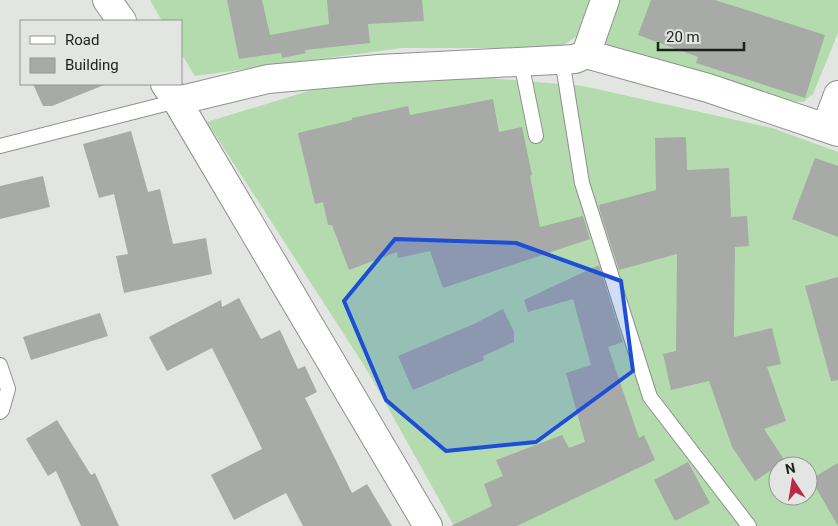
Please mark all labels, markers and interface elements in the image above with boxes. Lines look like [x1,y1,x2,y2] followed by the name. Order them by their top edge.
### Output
[20,20,182,85] legend
[658,20,744,52] scale bar
[666,28,700,46] text: 20 m
[65,31,99,49] text: Road
[65,56,119,74] text: Building
[768,456,818,506] north arrow
[784,459,797,477] text: N

